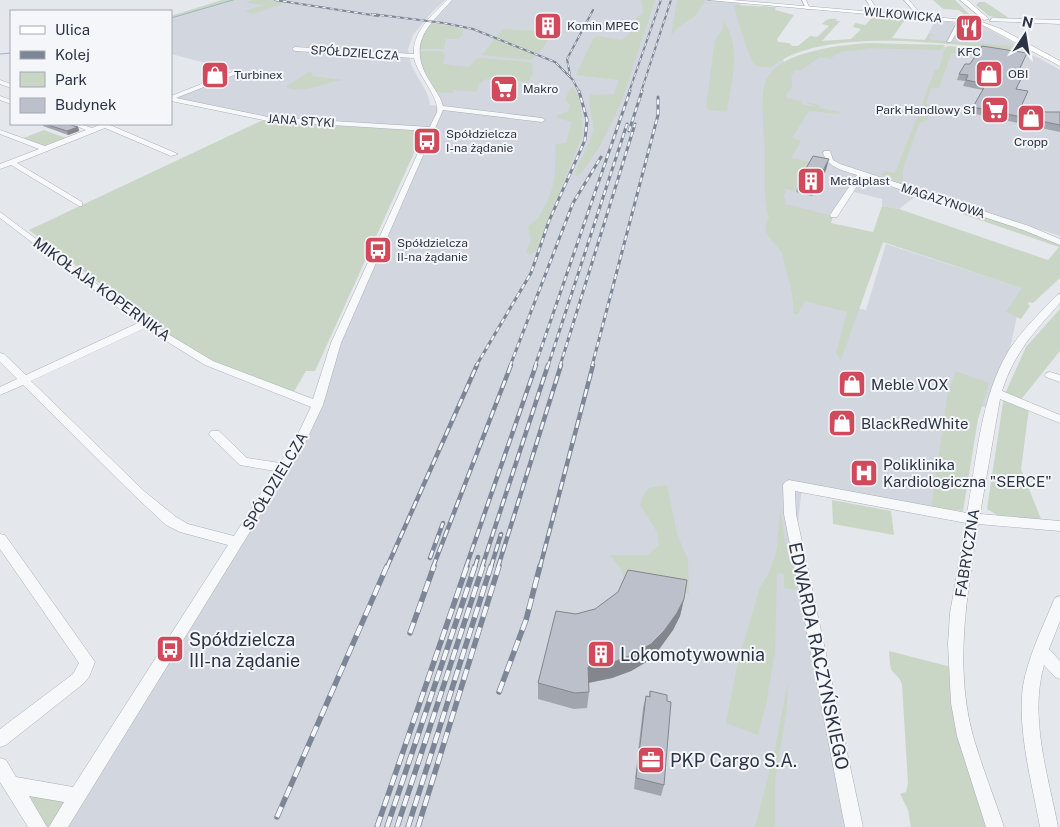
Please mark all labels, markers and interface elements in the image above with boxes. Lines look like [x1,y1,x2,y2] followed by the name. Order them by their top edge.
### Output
[863,5,943,25] street label: WILKOWICKA
[10,10,172,125] legend
[1000,10,1050,60] north arrow
[533,11,563,41] building icon: Komin MPEC
[954,13,984,43] restaurant icon: KFC
[1021,13,1035,31] text: N
[567,19,639,33] place label: Komin MPEC
[55,21,90,38] text: Ulica
[310,43,400,63] street label: SPÓŁDZIELCZA
[957,45,981,59] place label: KFC
[55,46,90,63] text: Kolej
[974,59,1004,89] shop icon: OBI
[200,60,230,90] shop icon: Turbinex
[1008,67,1028,81] place label: OBI
[234,68,283,82] place label: Turbinex
[55,71,87,88] text: Park
[489,74,519,104] supermarket icon: Makro
[523,82,559,96] place label: Makro
[980,95,1010,125] supermarket icon: Park Handlowy S1
[55,96,116,113] text: Budynek
[876,103,976,117] place label: Park Handlowy S1
[1016,103,1046,133] shop icon: Cropp
[267,112,335,130] street label: JANA STYKI
[412,126,442,156] bus stop icon: Spółdzielcza I-na żądanie
[446,127,517,155] place label: Spółdzielcza I-na żądanie
[1014,135,1048,149] place label: Cropp
[796,166,826,196] building icon: Metalplast
[830,174,890,188] place label: Metalplast
[899,181,987,221] street label: MAGAZYNOWA
[30,234,174,345] street label: MIKOŁAJA KOPERNIKA
[363,235,393,265] bus stop icon: Spółdzielcza II-na żądanie
[397,236,468,264] place label: Spółdzielcza II-na żądanie
[837,369,867,399] shop icon: Meble VOX
[871,376,949,393] place label: Meble VOX
[827,408,857,438] shop icon: BlackRedWhite
[861,415,968,432] place label: BlackRedWhite
[238,428,311,533] street label: SPÓŁDZIELCZA
[883,456,1052,490] place label: Poliklinika Kardiologiczna "SERCE"
[849,458,879,488] hospital icon: Poliklinika Kardiologiczna "SERCE"
[952,507,982,598] street label: FABRYCZNA
[785,540,854,772] street label: EDWARDA RACZYŃSKIEGO
[189,629,300,671] place label: Spółdzielcza III-na żądanie
[155,634,185,664] bus stop icon: Spółdzielcza III-na żądanie
[586,639,616,669] building icon: Lokomotywownia
[620,644,765,665] place label: Lokomotywownia
[636,745,666,775] office icon: PKP Cargo S.A.
[670,750,797,771] place label: PKP Cargo S.A.

